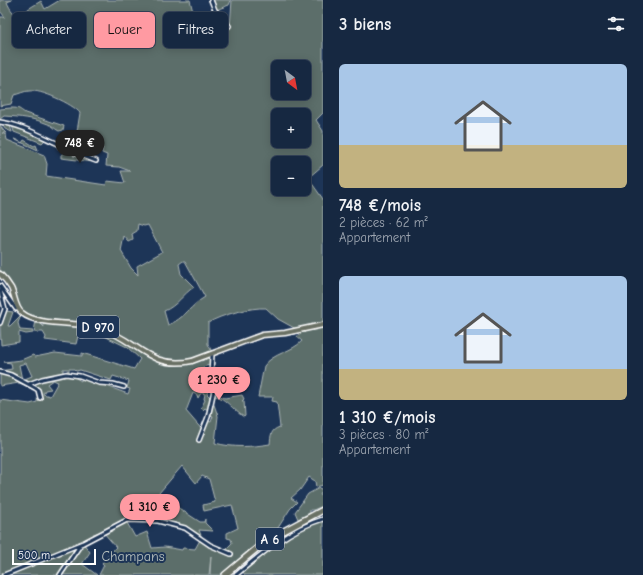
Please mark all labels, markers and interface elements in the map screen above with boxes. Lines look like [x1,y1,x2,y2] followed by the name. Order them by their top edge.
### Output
[12,12,86,48] chip: Acheter
[94,12,155,48] chip: Louer
[163,12,228,48] chip: Filtres
[605,13,627,35] icon: filters
[339,15,391,34] text: 3 biens
[271,60,311,100] north arrow
[271,60,311,196] map controls
[447,90,519,162] icon: home
[271,108,311,148] button: +
[52,130,108,164] pin: 748 €
[64,135,96,150] text: 748 €
[271,156,311,196] button: −
[339,196,421,215] text: 748 €/mois
[339,215,428,230] text: 2 pièces · 62 m²
[339,230,410,245] text: Appartement
[447,302,519,374] icon: home
[77,316,119,338] road number: D 970
[182,367,256,401] pin: 1 230 €
[197,372,241,387] text: 1 230 €
[339,408,435,427] text: 1 310 €/mois
[339,427,428,442] text: 3 pièces · 80 m²
[339,442,410,457] text: Appartement
[113,494,187,528] pin: 1 310 €
[129,499,171,514] text: 1 310 €
[256,528,284,550] road number: A 6
[12,547,96,566] scale bar
[101,548,165,565] park label: Champans
[18,549,50,562] text: 500 m

